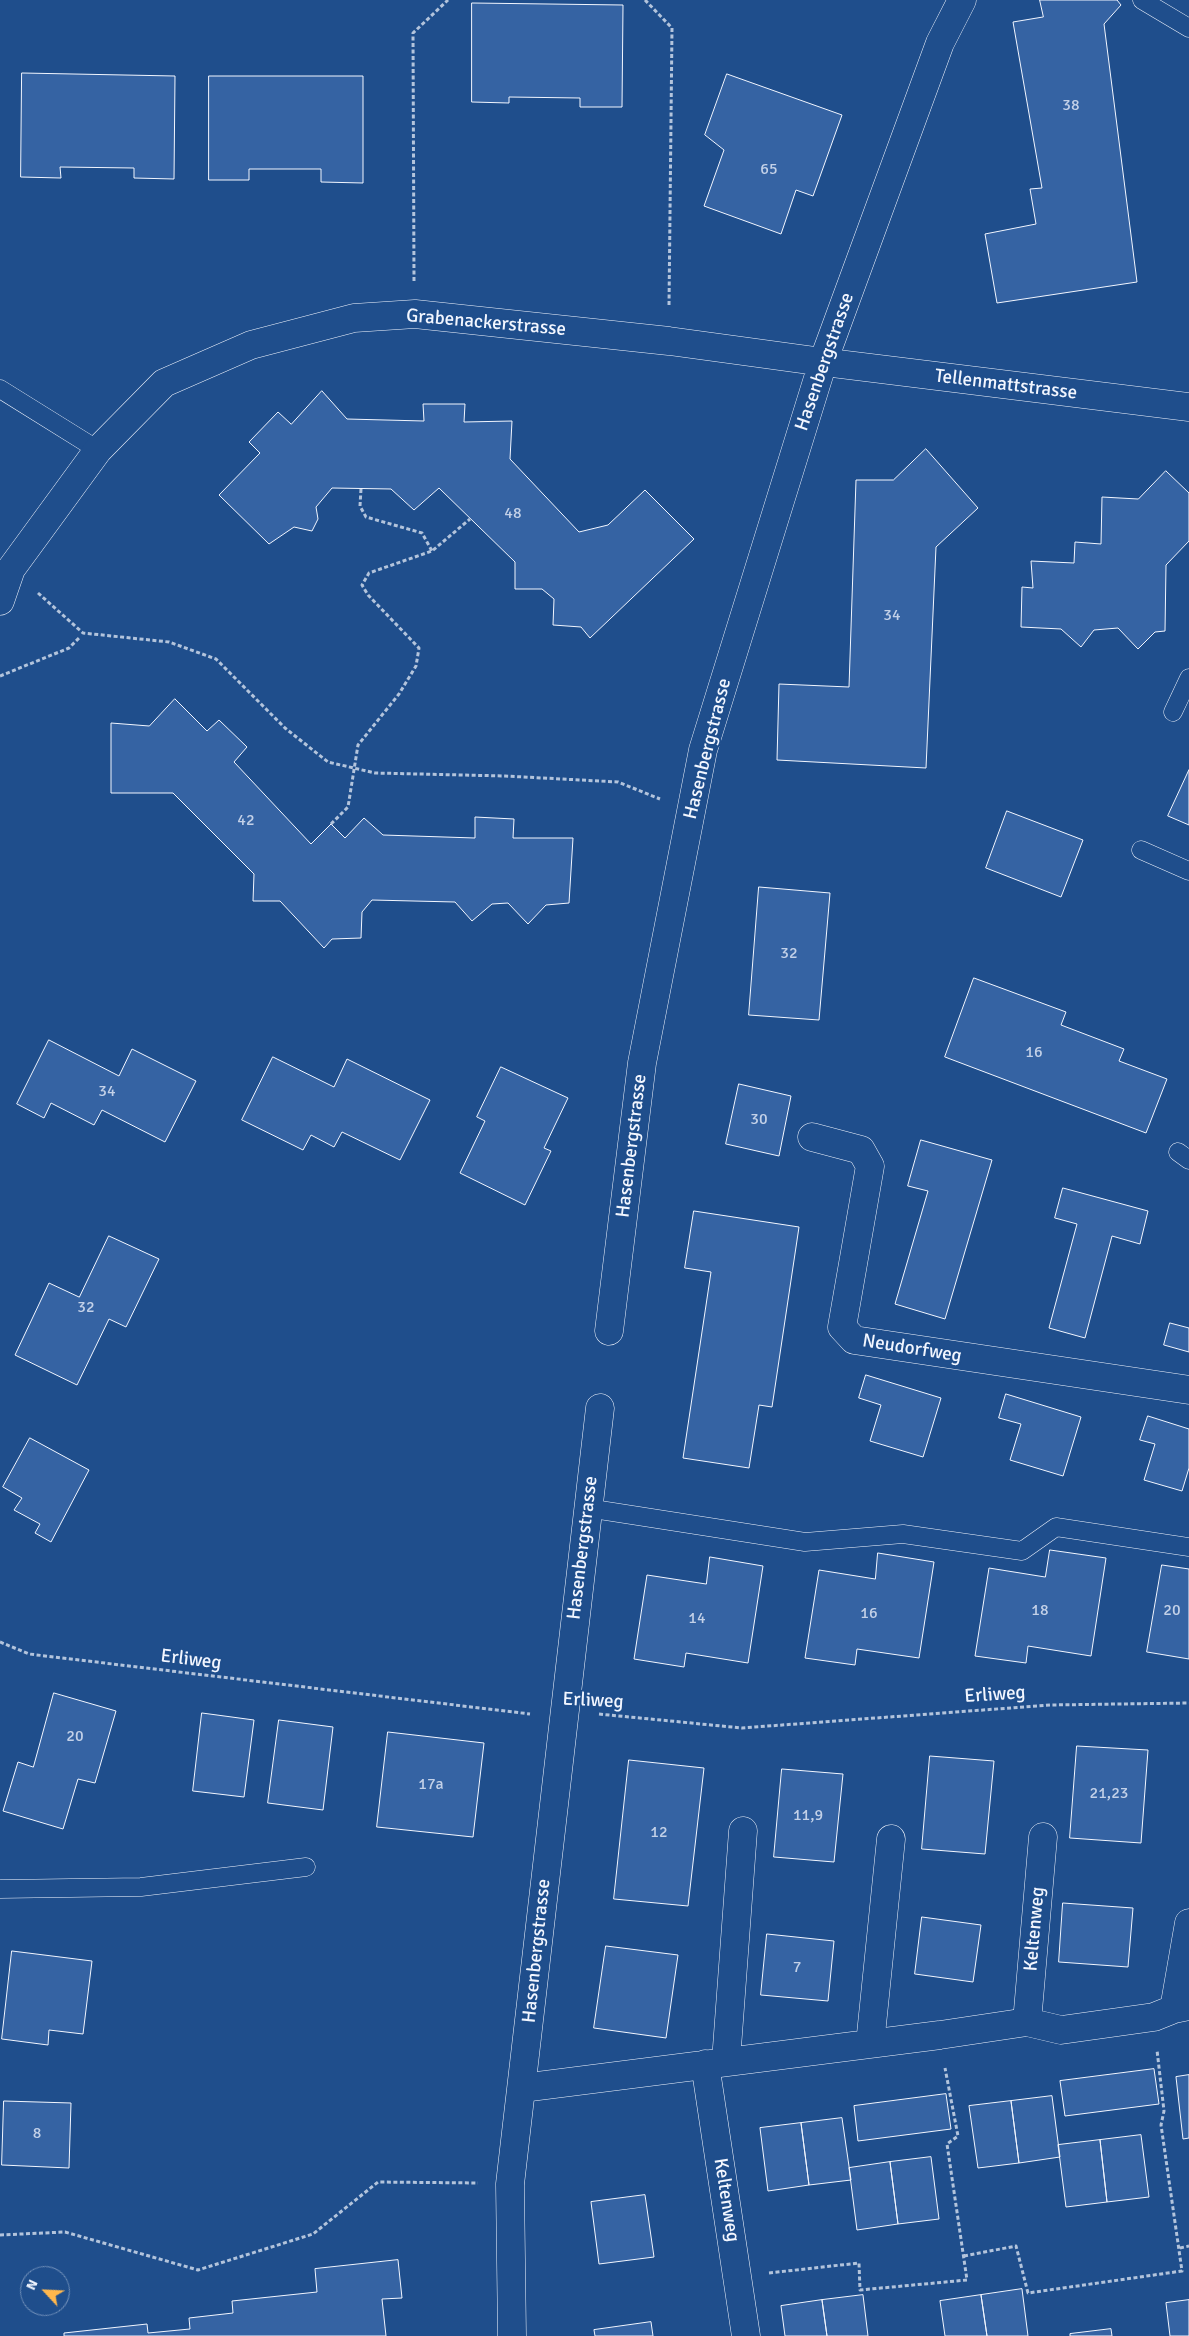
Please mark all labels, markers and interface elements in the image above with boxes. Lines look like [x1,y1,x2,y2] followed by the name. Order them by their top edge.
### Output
[1062,96,1080,116] house number: 38
[760,160,778,180] house number: 65
[791,290,859,434] street label: Hasenbergstrasse
[405,305,567,341] street label: Grabenackerstrasse
[933,365,1079,405] street label: Tellenmattstrasse
[504,504,522,524] house number: 48
[883,606,901,626] house number: 34
[679,676,737,822] street label: Hasenbergstrasse
[237,811,255,831] house number: 42
[780,944,798,964] house number: 32
[1025,1043,1043,1063] house number: 16
[612,1073,652,1219] street label: Hasenbergstrasse
[98,1082,116,1102] house number: 34
[750,1110,768,1130] house number: 30
[77,1298,95,1318] house number: 32
[861,1330,963,1368] street label: Neudorfweg
[563,1475,603,1621] street label: Hasenbergstrasse
[1031,1601,1049,1621] house number: 18
[1163,1601,1181,1621] house number: 20
[860,1604,878,1624] house number: 16
[688,1609,706,1629] house number: 14
[159,1645,223,1675] street label: Erliweg
[964,1681,1026,1709] street label: Erliweg
[562,1688,624,1714] street label: Erliweg
[66,1727,84,1747] house number: 20
[418,1775,444,1795] house number: 17a
[1090,1784,1128,1804] house number: 21,23
[793,1806,823,1826] house number: 11,9
[650,1823,668,1843] house number: 12
[518,1878,556,2024] street label: Hasenbergstrasse
[1020,1886,1050,1972] street label: Keltenweg
[793,1958,801,1978] house number: 7
[33,2124,41,2144] house number: 8
[708,2156,744,2244] street label: Keltenweg
[20,2266,70,2316] north arrow
[22,2277,42,2293] text: N

